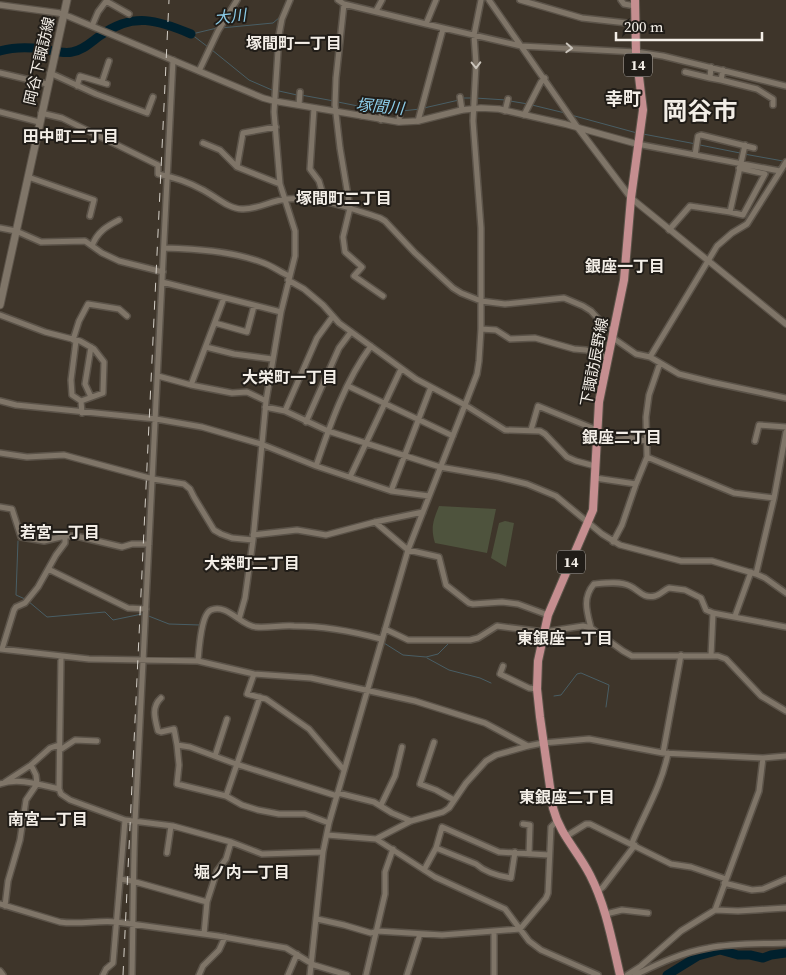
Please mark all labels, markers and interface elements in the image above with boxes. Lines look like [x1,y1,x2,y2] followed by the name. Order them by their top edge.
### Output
[213,3,249,29] water label: 大川
[616,10,762,42] scale bar
[19,15,59,107] street label: 岡谷下諏訪線
[624,16,664,37] text: 200 m
[246,32,342,54] district label: 塚間町一丁目
[566,43,574,54] one-way arrow
[624,54,652,76] road number: 14
[471,62,481,70] one-way arrow
[605,86,641,111] district label: 幸町
[355,93,407,119] water label: 塚間川
[662,94,738,128] district label: 岡谷市
[23,125,119,147] district label: 田中町二丁目
[296,187,392,209] district label: 塚間町二丁目
[585,255,665,277] district label: 銀座一丁目
[575,316,613,408] street label: 下諏訪辰野線
[242,366,338,388] district label: 大栄町一丁目
[582,426,662,448] district label: 銀座二丁目
[20,521,100,543] district label: 若宮一丁目
[557,550,585,574] road number: 14
[204,552,300,574] district label: 大栄町二丁目
[517,627,613,649] district label: 東銀座一丁目
[519,786,615,808] district label: 東銀座二丁目
[8,808,88,830] district label: 南宮一丁目
[194,861,290,883] district label: 堀ノ内一丁目

